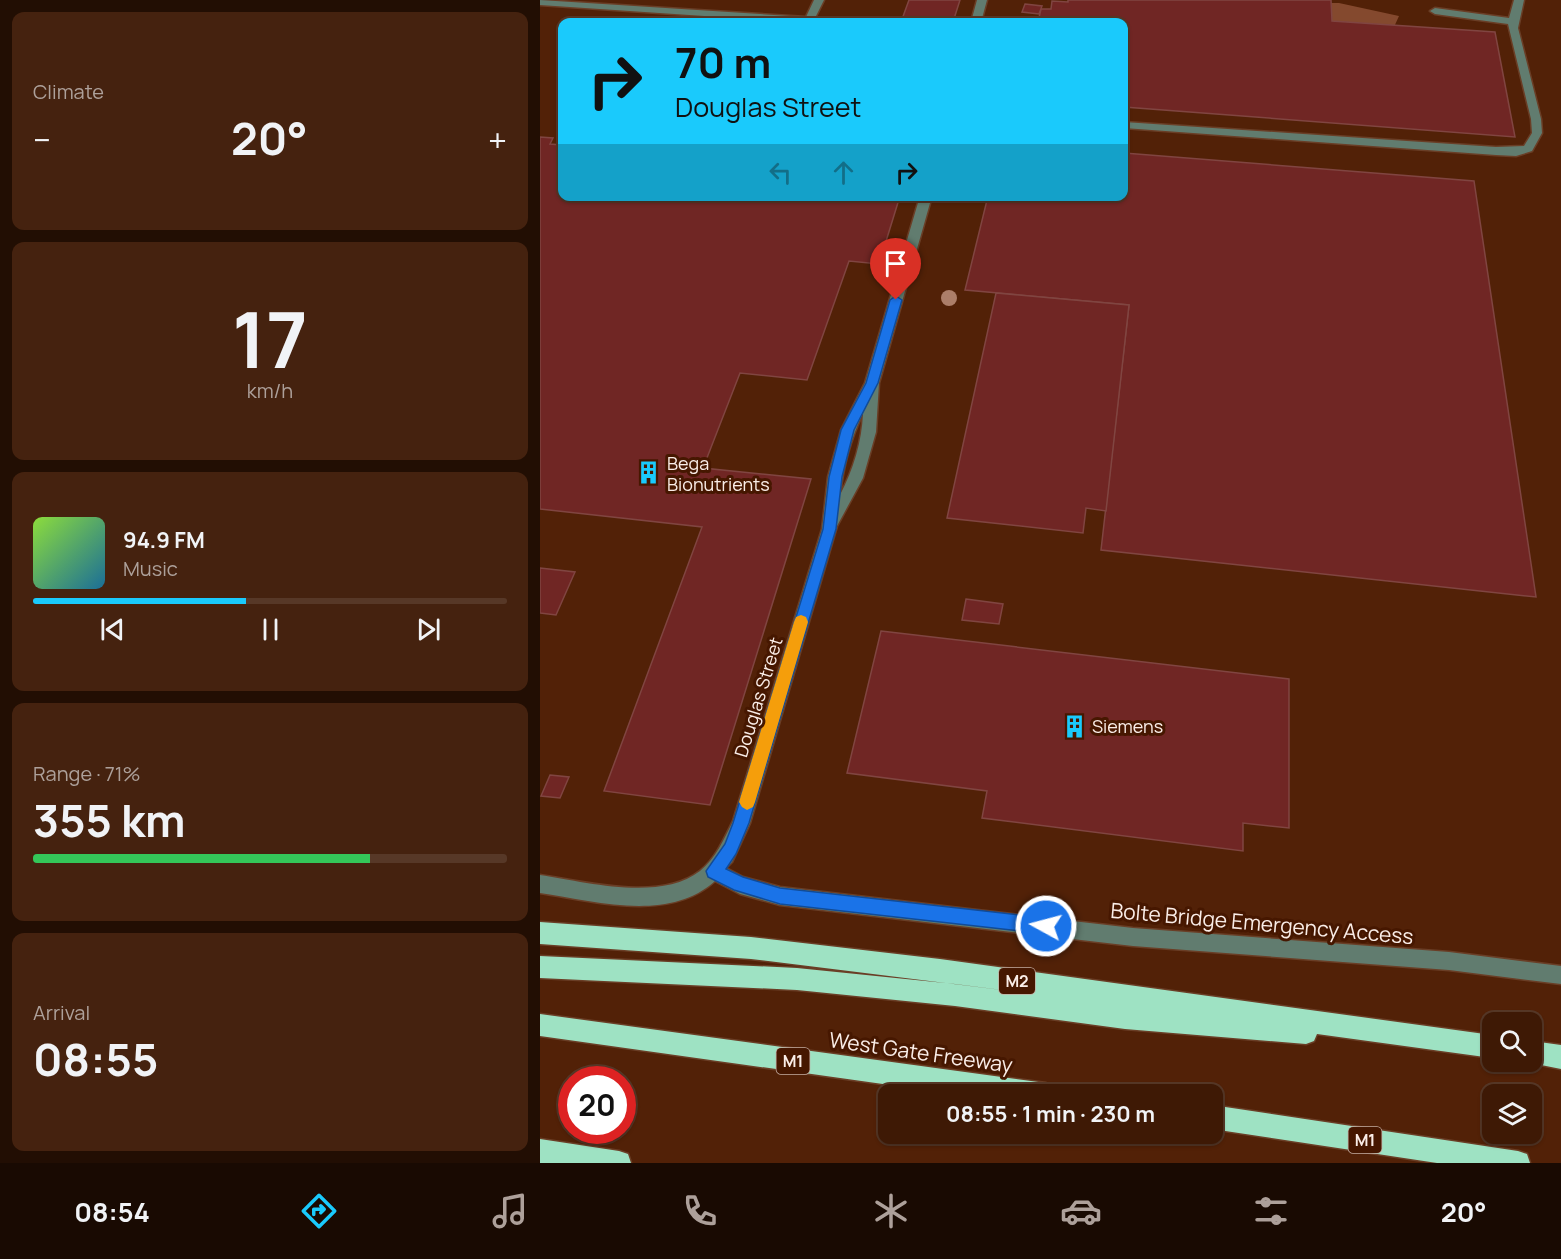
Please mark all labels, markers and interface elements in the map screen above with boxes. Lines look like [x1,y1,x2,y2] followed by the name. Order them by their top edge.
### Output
[675,33,771,91] text: 70 m
[576,42,654,120] icon: right
[33,78,104,105] text: Climate
[675,88,861,125] text: Douglas Street
[231,107,308,169] text: 20°
[33,117,51,162] text: −
[488,117,507,162] text: +
[764,156,797,189] icon: left
[827,156,860,189] icon: ahead
[890,156,923,189] icon: right
[870,238,921,300] pin
[879,247,912,280] icon: arrive
[232,285,308,391] text: 17
[247,377,293,404] text: km/h
[667,451,770,496] place label: Bega Bionutrients
[636,460,662,486] building icon: Bega Bionutrients
[123,525,205,555] text: 94.9 FM
[123,555,178,582] text: Music
[96,613,129,646] icon: previous
[254,613,287,646] icon: pause
[412,613,445,646] icon: next
[728,634,788,760] street label: Douglas Street
[1061,713,1087,739] building icon: Siemens
[1092,714,1163,738] place label: Siemens
[33,760,141,787] text: Range · 71%
[33,789,186,851] text: 355 km
[1014,894,1078,958] position arrow
[1109,896,1415,950] street label: Bolte Bridge Emergency Access
[999,968,1035,994] road number: M2
[33,999,90,1026] text: Arrival
[1482,1012,1542,1144] map controls
[1482,1012,1542,1072] button: search
[827,1025,1015,1079] street label: West Gate Freeway
[33,1028,158,1090] text: 08:55
[776,1048,810,1074] road number: M1
[558,1066,636,1144] speed limit sign: 20
[1482,1084,1542,1144] button: layers
[946,1099,1155,1129] text: 08:55 · 1 min · 230 m
[1348,1127,1382,1153] road number: M1
[298,1190,340,1232] icon: directions
[489,1190,531,1232] icon: music
[679,1190,721,1232] icon: phone
[870,1190,912,1232] icon: climate
[1060,1190,1102,1232] icon: car
[1250,1190,1292,1232] icon: filters
[74,1193,150,1230] text: 08:54
[1441,1193,1487,1230] text: 20°

